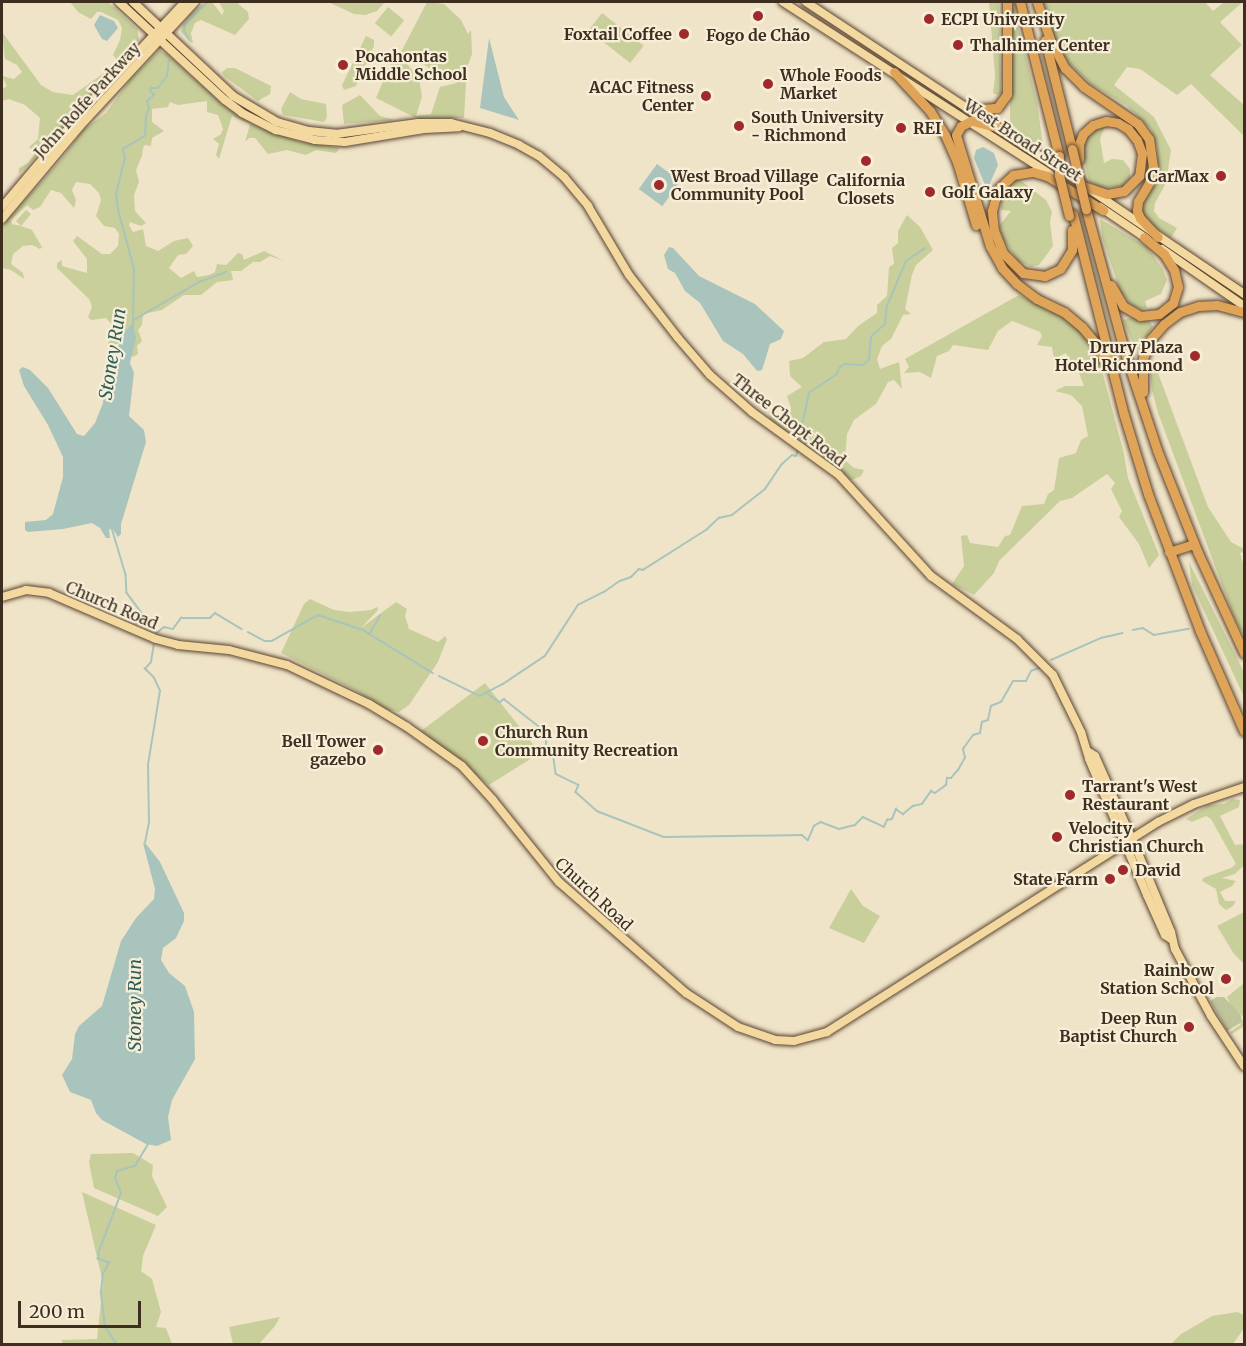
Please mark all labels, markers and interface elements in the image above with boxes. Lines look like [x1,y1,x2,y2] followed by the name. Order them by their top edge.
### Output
[751,9,765,23] marker: Fogo de Chão
[941,9,1065,29] place label: ECPI University
[922,12,936,26] marker: ECPI University
[564,24,672,44] place label: Foxtail Coffee
[706,25,810,45] place label: Fogo de Chão
[677,27,691,41] marker: Foxtail Coffee
[970,35,1110,55] place label: Thalhimer Center
[30,38,144,162] street label: John Rolfe Parkway
[951,38,965,52] marker: Thalhimer Center
[355,46,467,84] place label: Pocahontas Middle School
[336,58,350,72] marker: Pocahontas Middle School
[780,65,882,103] place label: Whole Foods Market
[589,77,694,115] place label: ACAC Fitness Center
[761,77,775,91] marker: Whole Foods Market
[699,89,713,103] marker: ACAC Fitness Center
[961,95,1085,185] street label: West Broad Street
[751,107,883,145] place label: South University - Richmond
[913,118,941,138] place label: REI
[732,119,746,133] marker: South University - Richmond
[894,121,908,135] marker: REI
[859,154,873,168] marker: California Closets
[671,166,818,204] place label: West Broad Village Community Pool
[1147,166,1209,186] place label: CarMax
[1214,169,1228,183] marker: CarMax
[827,170,905,208] place label: California Closets
[652,178,666,192] marker: West Broad Village Community Pool
[942,182,1033,202] place label: Golf Galaxy
[923,185,937,199] marker: Golf Galaxy
[95,307,131,401] water label: Stoney Run
[1055,337,1183,375] place label: Drury Plaza Hotel Richmond
[1188,349,1202,363] marker: Drury Plaza Hotel Richmond
[729,370,849,470] street label: Three Chopt Road
[63,577,161,633] street label: Church Road
[495,722,678,760] place label: Church Run Community Recreation
[281,731,366,769] place label: Bell Tower gazebo
[476,734,490,748] marker: Church Run Community Recreation
[371,743,385,757] marker: Bell Tower gazebo
[1082,776,1197,814] place label: Tarrant's West Restaurant
[1063,788,1077,802] marker: Tarrant's West Restaurant
[1069,818,1204,856] place label: Velocity Christian Church
[1050,830,1064,844] marker: Velocity Christian Church
[551,853,637,935] street label: Church Road
[1135,860,1181,880] place label: David
[1116,863,1130,877] marker: David
[1013,869,1098,889] place label: State Farm
[1103,872,1117,886] marker: State Farm
[124,959,146,1051] water label: Stoney Run
[1100,960,1214,998] place label: Rainbow Station School
[1219,972,1233,986] marker: Rainbow Station School
[1059,1008,1177,1046] place label: Deep Run Baptist Church
[1182,1020,1196,1034] marker: Deep Run Baptist Church
[21,1289,144,1327] scale bar
[29,1300,85,1323] text: 200 m

